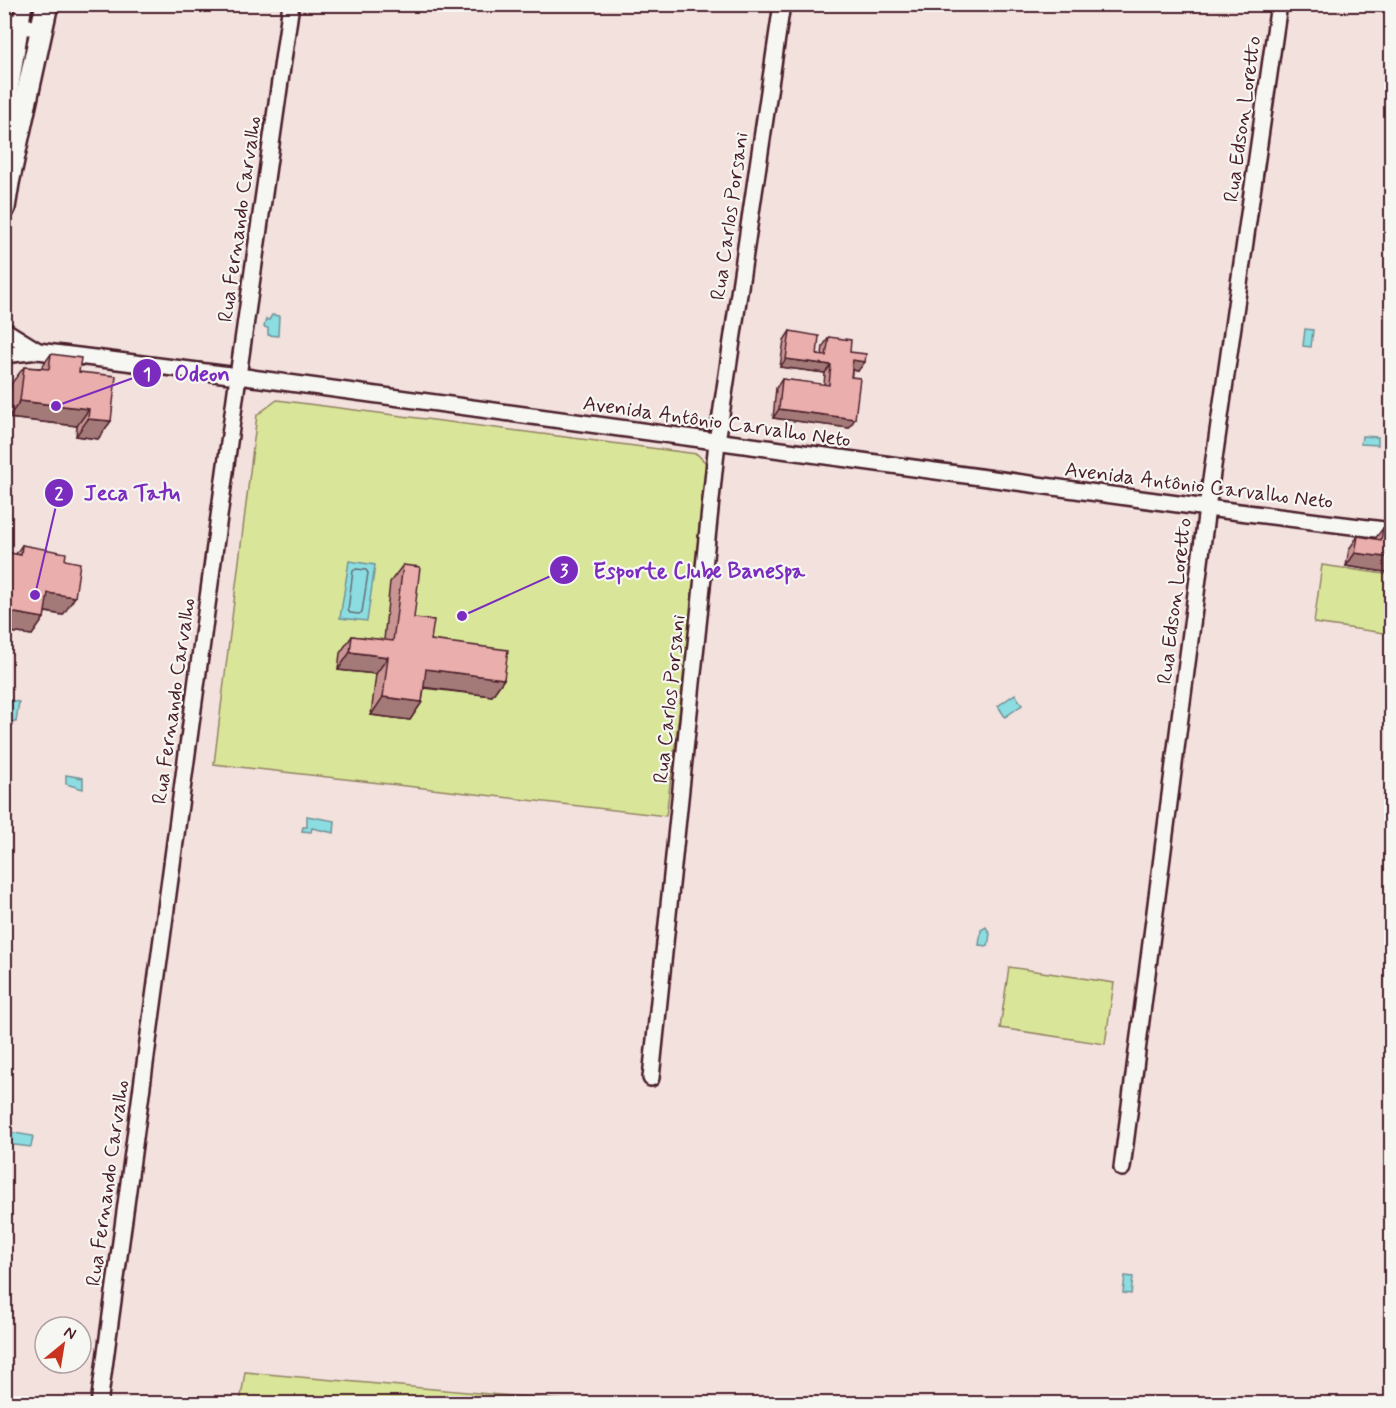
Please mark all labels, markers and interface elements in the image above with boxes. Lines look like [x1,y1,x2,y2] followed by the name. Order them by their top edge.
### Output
[1217,34,1269,204] street label: Rua Edson Loretto
[212,114,268,324] street label: Rua Fernando Carvalho
[704,130,756,302] street label: Rua Carlos Porsani
[132,353,241,393] callout: Odeon
[174,361,230,389] text: Odeon
[143,363,151,387] text: 1
[581,389,853,455] street label: Avenida Antônio Carvalho Neto
[1063,456,1335,516] street label: Avenida Antônio Carvalho Neto
[44,473,190,513] callout: Jeca Tatu
[84,480,181,508] text: Jeca Tatu
[55,482,64,506] text: 2
[1151,516,1199,686] street label: Rua Edson Loretto
[549,550,819,590] callout: Esporte Clube Banespa
[593,558,806,586] text: Esporte Clube Banespa
[560,559,569,583] text: 3
[146,596,202,806] street label: Rua Fernando Carvalho
[647,613,693,785] street label: Rua Carlos Porsani
[80,1078,136,1288] street label: Rua Fernando Carvalho
[33,1315,93,1375] north arrow
[60,1322,80,1345] text: N

